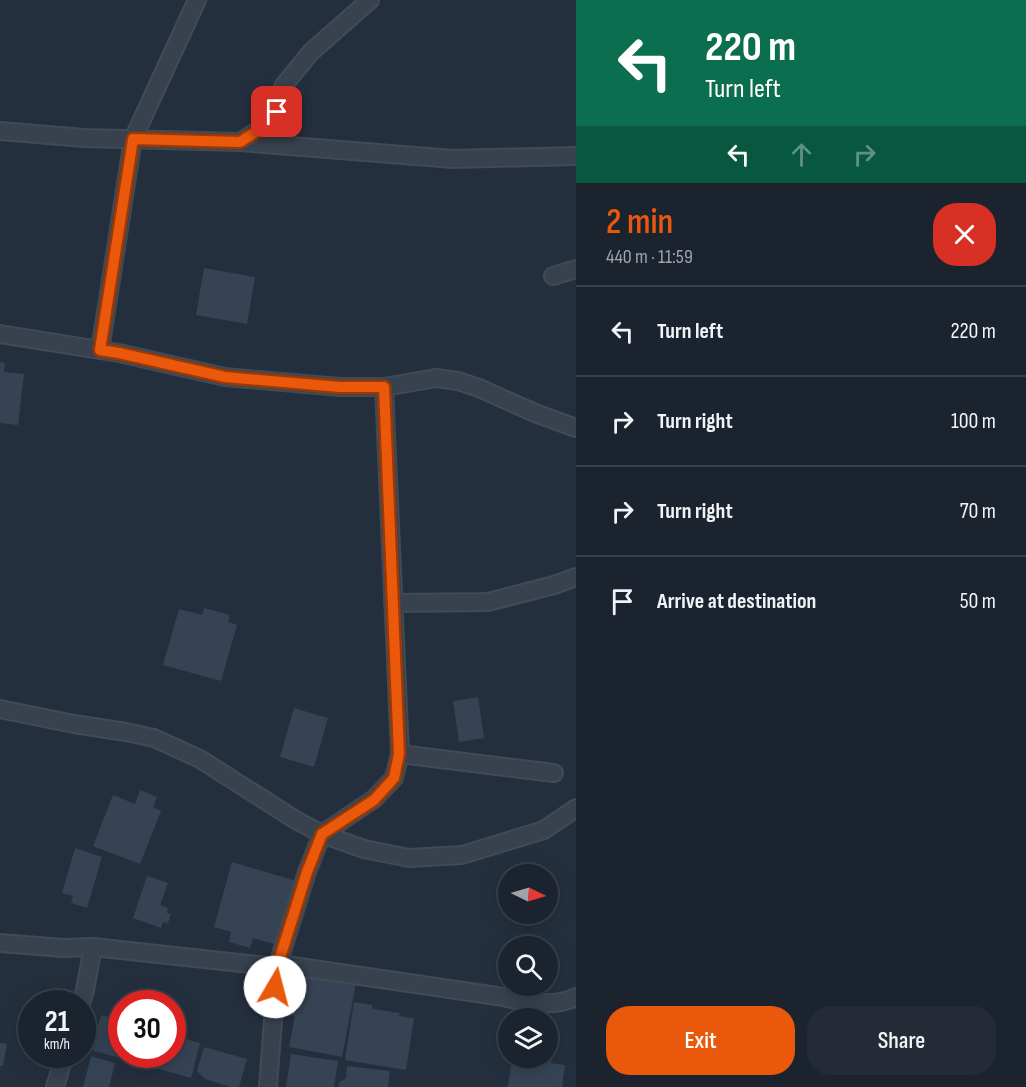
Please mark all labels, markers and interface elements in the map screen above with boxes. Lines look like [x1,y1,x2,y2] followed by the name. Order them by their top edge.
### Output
[705,22,796,73] text: 220 m
[606,24,684,102] icon: left
[705,73,781,105] text: Turn left
[251,86,302,137] pin
[260,95,293,128] icon: arrive
[722,138,755,171] icon: left
[785,138,818,171] icon: ahead
[848,138,881,171] icon: right
[606,201,673,244] text: 2 min
[933,203,996,266] button: close
[606,245,693,269] text: 440 m · 11:59
[606,315,639,348] icon: left
[657,318,723,345] text: Turn left
[950,318,996,345] text: 220 m
[606,405,639,438] icon: right
[657,408,733,435] text: Turn right
[951,408,996,435] text: 100 m
[606,495,639,528] icon: right
[657,498,733,525] text: Turn right
[960,498,996,525] text: 70 m
[606,585,639,618] icon: arrive
[657,588,816,615] text: Arrive at destination
[960,588,996,615] text: 50 m
[498,864,558,924] north arrow
[498,864,558,1068] map controls
[498,936,558,996] button: search
[243,955,307,1019] position arrow
[108,990,186,1068] speed limit sign: 30
[45,1004,69,1040] text: 21
[606,1006,795,1075] button: Exit
[807,1006,996,1075] button: Share
[498,1008,558,1068] button: layers
[44,1035,70,1054] text: km/h

